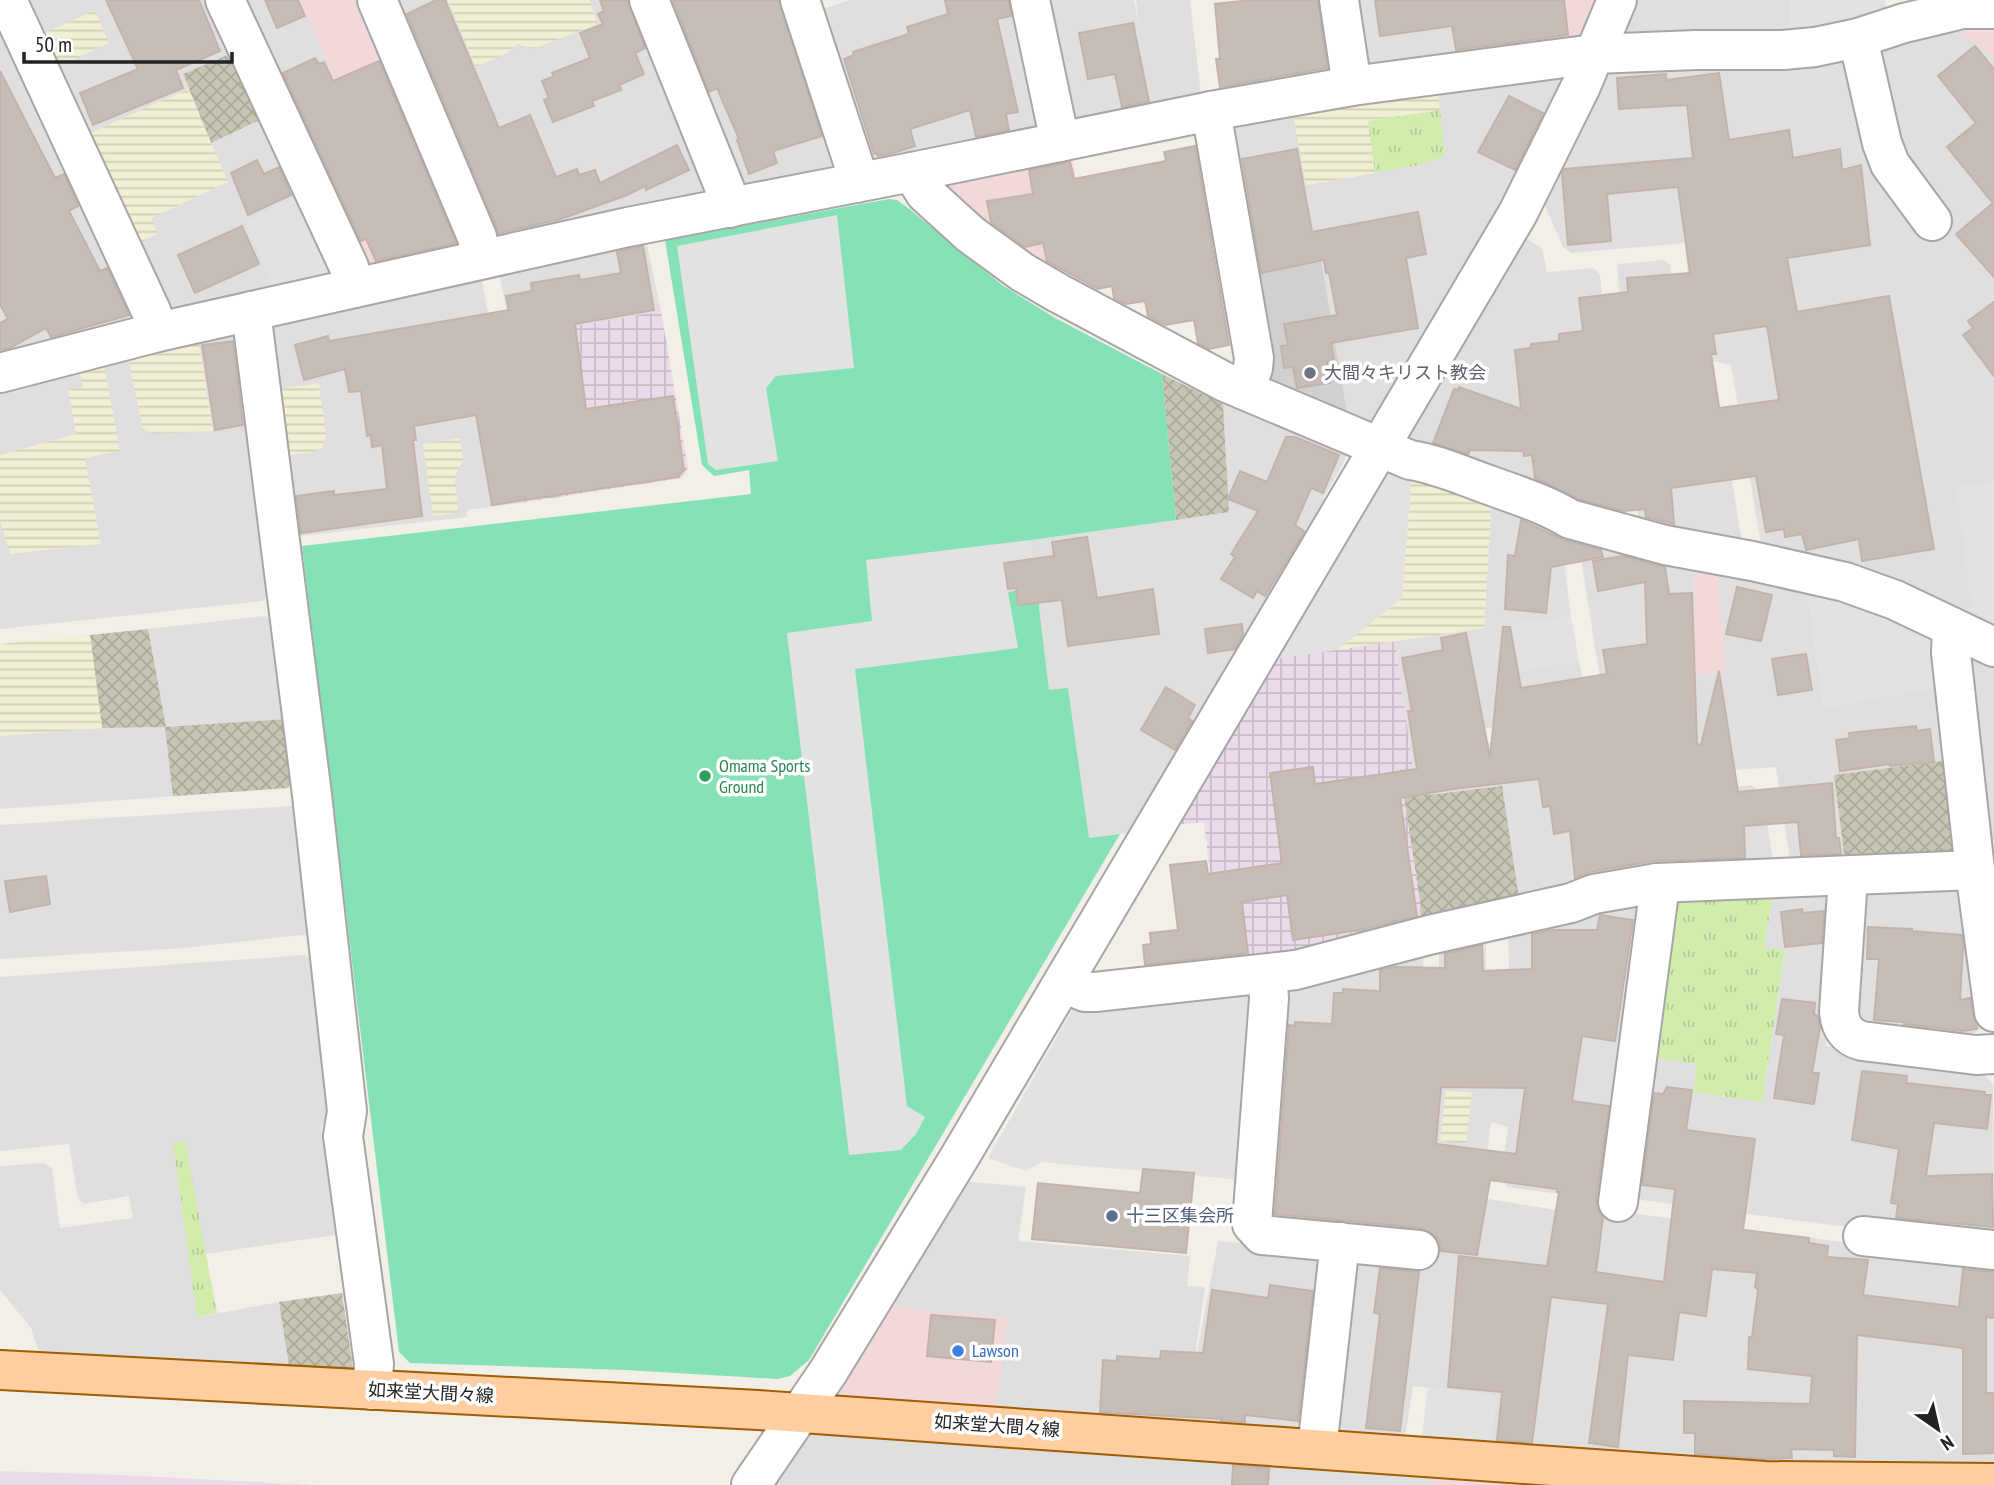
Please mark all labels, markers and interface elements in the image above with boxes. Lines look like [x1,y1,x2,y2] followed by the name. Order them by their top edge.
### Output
[24,21,233,65] scale bar
[35,31,72,58] text: 50 m
[1324,361,1486,384] place label: 大間々キリスト教会
[1302,365,1318,381] marker: 大間々キリスト教会
[719,754,810,798] place label: Omama Sports Ground
[697,768,713,784] marker: Omama Sports Ground
[1126,1204,1234,1227] place label: 十三区集会所
[1104,1208,1120,1224] marker: 十三区集会所
[972,1339,1019,1362] place label: Lawson
[950,1343,966,1359] marker: Lawson
[368,1378,495,1407] street label: 如来堂大間々線
[1903,1394,1973,1464] north arrow
[933,1410,1061,1441] street label: 如来堂大間々線
[1937,1430,1958,1456] text: N

